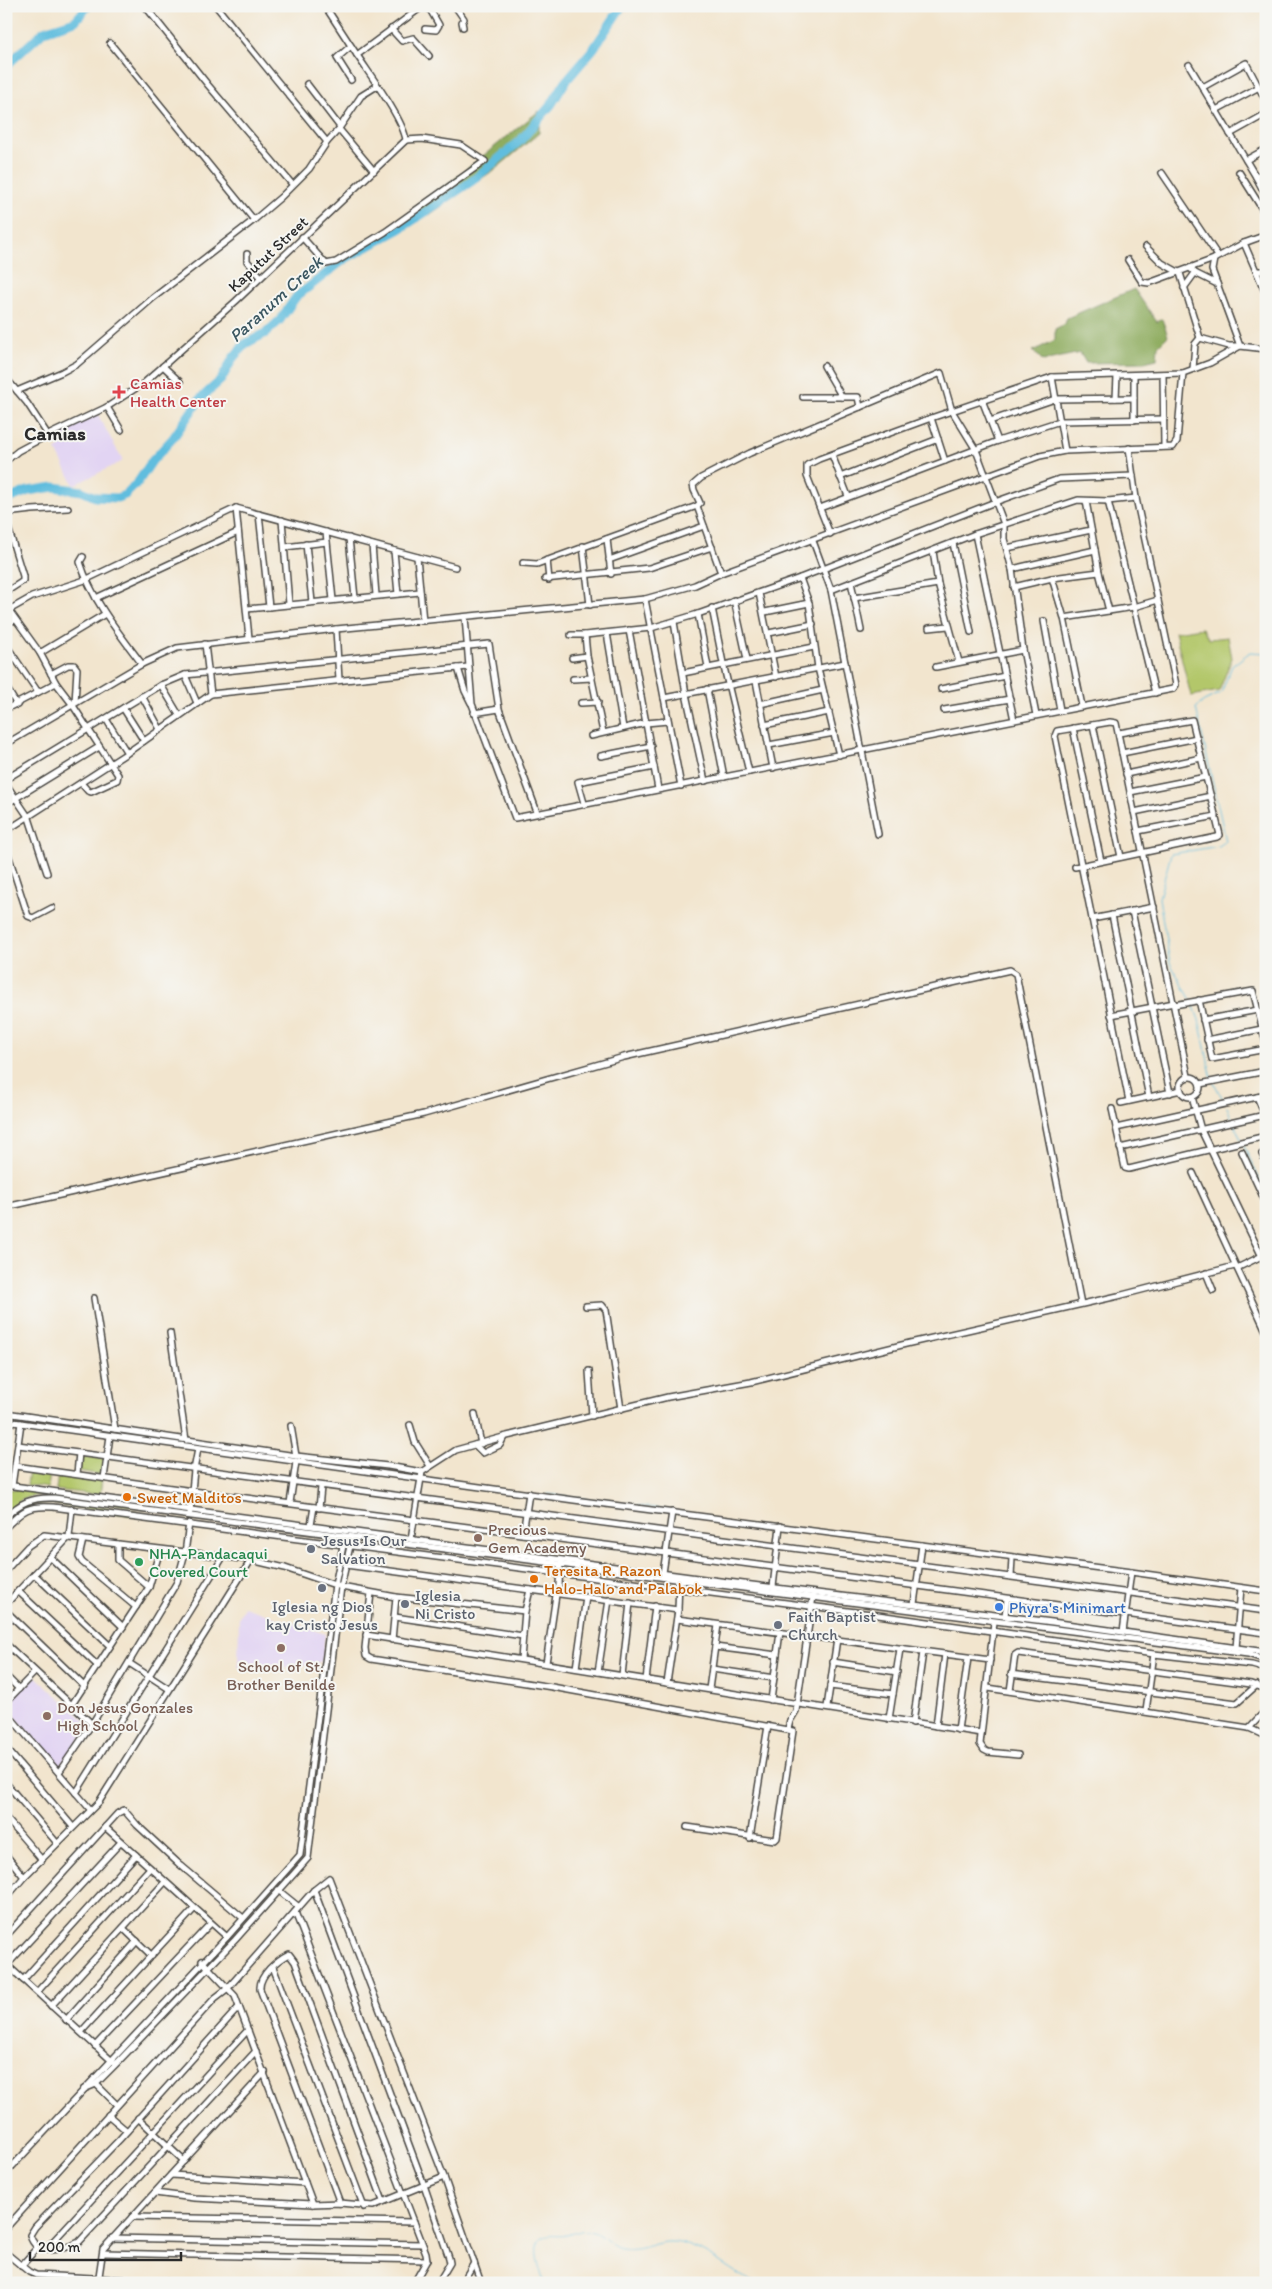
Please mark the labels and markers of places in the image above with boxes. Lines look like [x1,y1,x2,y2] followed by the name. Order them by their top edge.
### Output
[130,374,227,411] place label: Camias Health Center
[112,385,126,399] marker: Camias Health Center
[137,1488,242,1507] place label: Sweet Malditos
[121,1491,133,1503] marker: Sweet Malditos
[488,1520,587,1557] place label: Precious Gem Academy
[321,1531,407,1568] place label: Jesus Is Our Salvation
[472,1532,484,1544] marker: Precious Gem Academy
[305,1543,317,1555] marker: Jesus Is Our Salvation
[149,1544,268,1581] place label: NHA-Pandacaqui Covered Court
[133,1556,145,1568] marker: NHA-Pandacaqui Covered Court
[544,1561,703,1598] place label: Teresita R. Razon Halo-Halo and Palabok
[528,1573,540,1585] marker: Teresita R. Razon Halo-Halo and Palabok
[316,1582,328,1594] marker: Iglesia ng Dios kay Cristo Jesus
[415,1586,476,1623] place label: Iglesia Ni Cristo
[266,1597,378,1634] place label: Iglesia ng Dios kay Cristo Jesus
[399,1598,411,1610] marker: Iglesia Ni Cristo
[1009,1598,1126,1617] place label: Phyra's Minimart
[993,1601,1005,1613] marker: Phyra's Minimart
[788,1607,876,1644] place label: Faith Baptist Church
[772,1619,784,1631] marker: Faith Baptist Church
[275,1642,287,1654] marker: School of St. Brother Benilde
[227,1657,335,1694] place label: School of St. Brother Benilde
[57,1698,193,1735] place label: Don Jesus Gonzales High School
[41,1710,53,1722] marker: Don Jesus Gonzales High School

